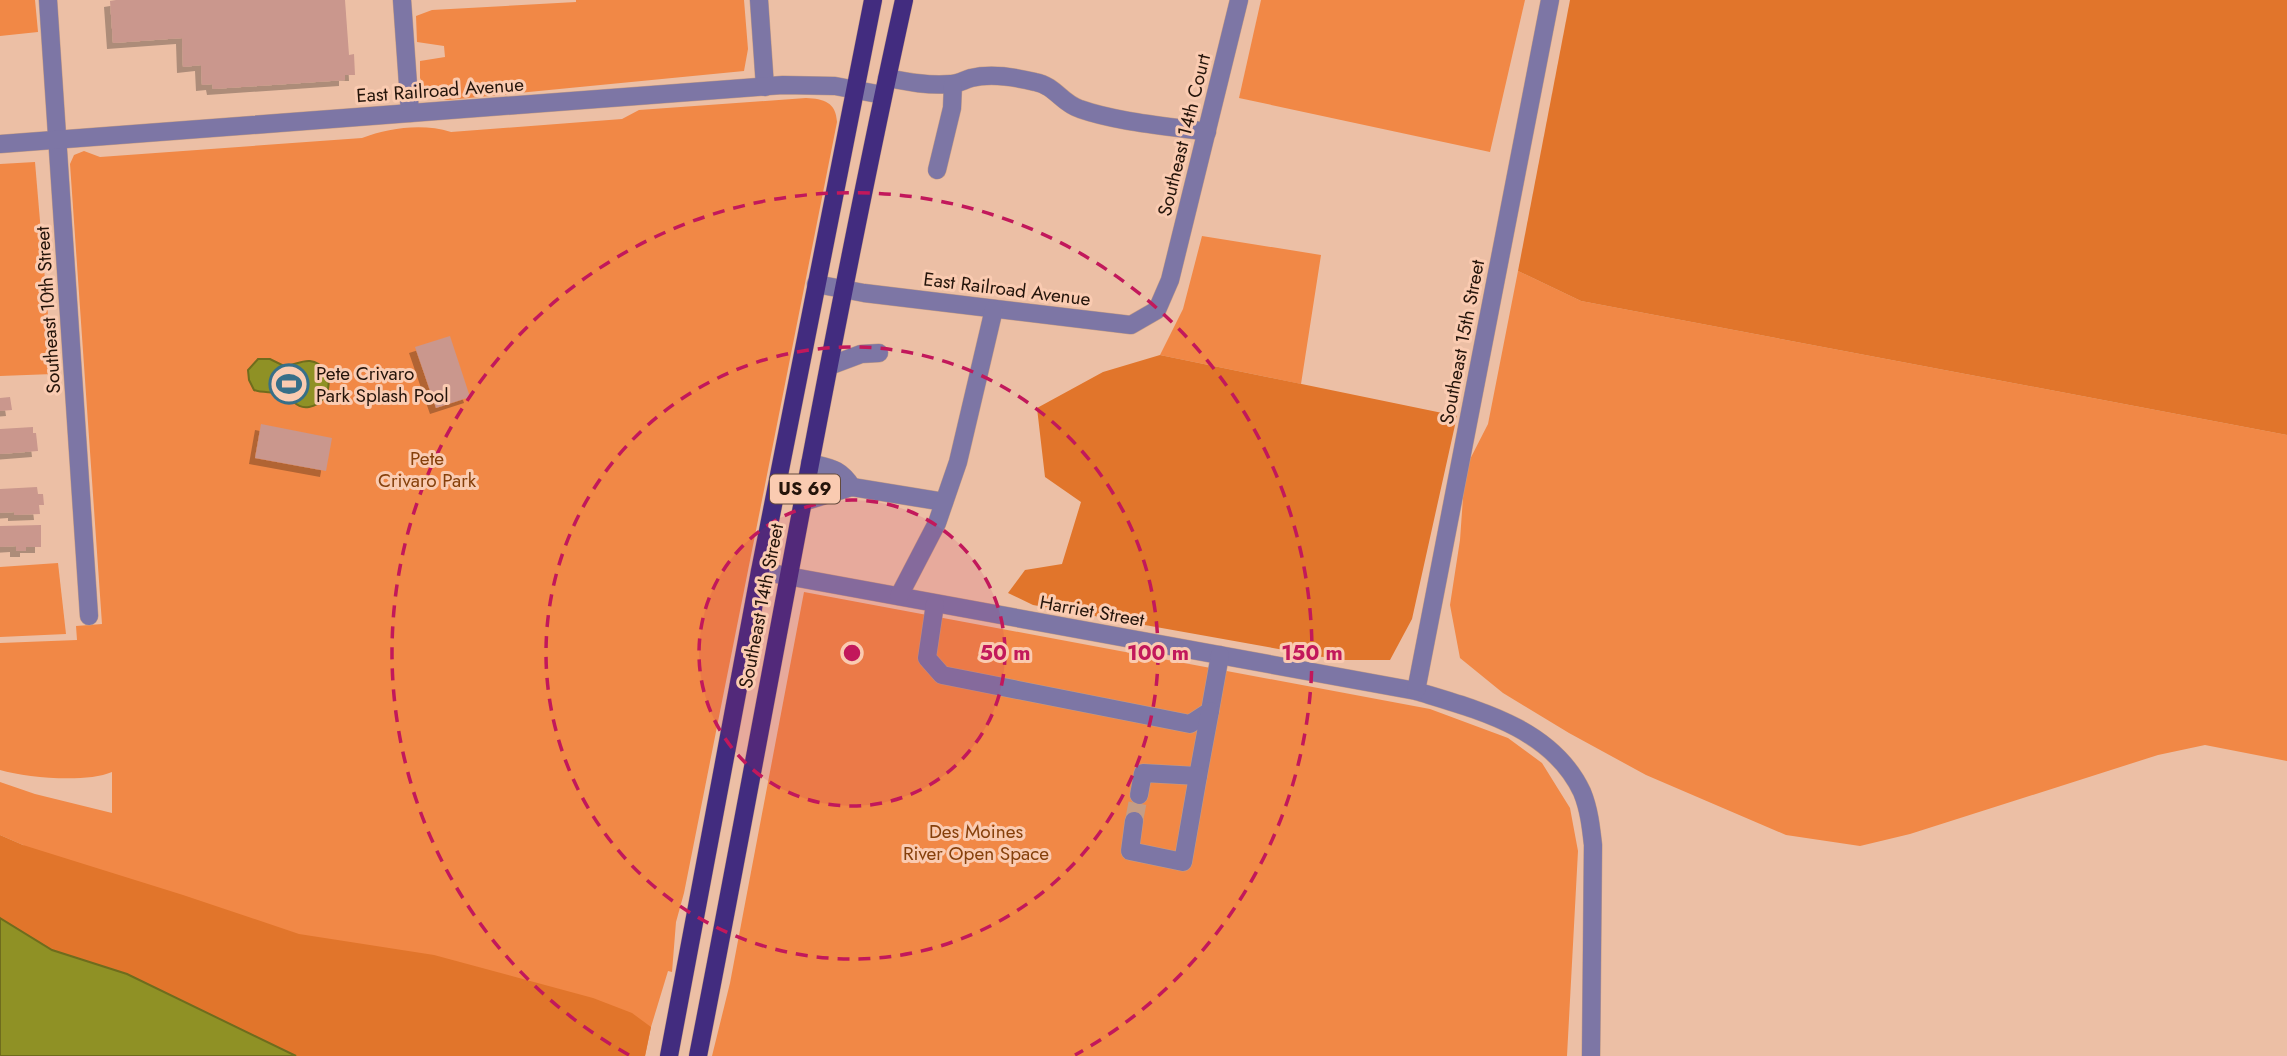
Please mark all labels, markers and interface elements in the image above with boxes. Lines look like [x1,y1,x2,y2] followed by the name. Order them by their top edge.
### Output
[1151,51,1217,219] street label: Southeast 14th Court
[355,71,525,109] street label: East Railroad Avenue
[29,225,67,395] street label: Southeast 10th Street
[1433,257,1491,427] street label: Southeast 15th Street
[922,265,1092,313] street label: East Railroad Avenue
[316,360,449,409] place label: Pete Crivaro Park Splash Pool
[268,363,310,405] sports icon: Pete Crivaro Park Splash Pool
[378,445,477,494] park label: Pete Crivaro Park
[770,475,840,504] road number: US 69
[732,521,790,691] street label: Southeast 14th Street
[1037,588,1147,634] street label: Harriet Street
[980,638,1030,668] text: 50 m
[1127,638,1189,668] text: 100 m
[1281,638,1343,668] text: 150 m
[840,641,864,665] centre of rings
[903,818,1049,867] park label: Des Moines River Open Space

